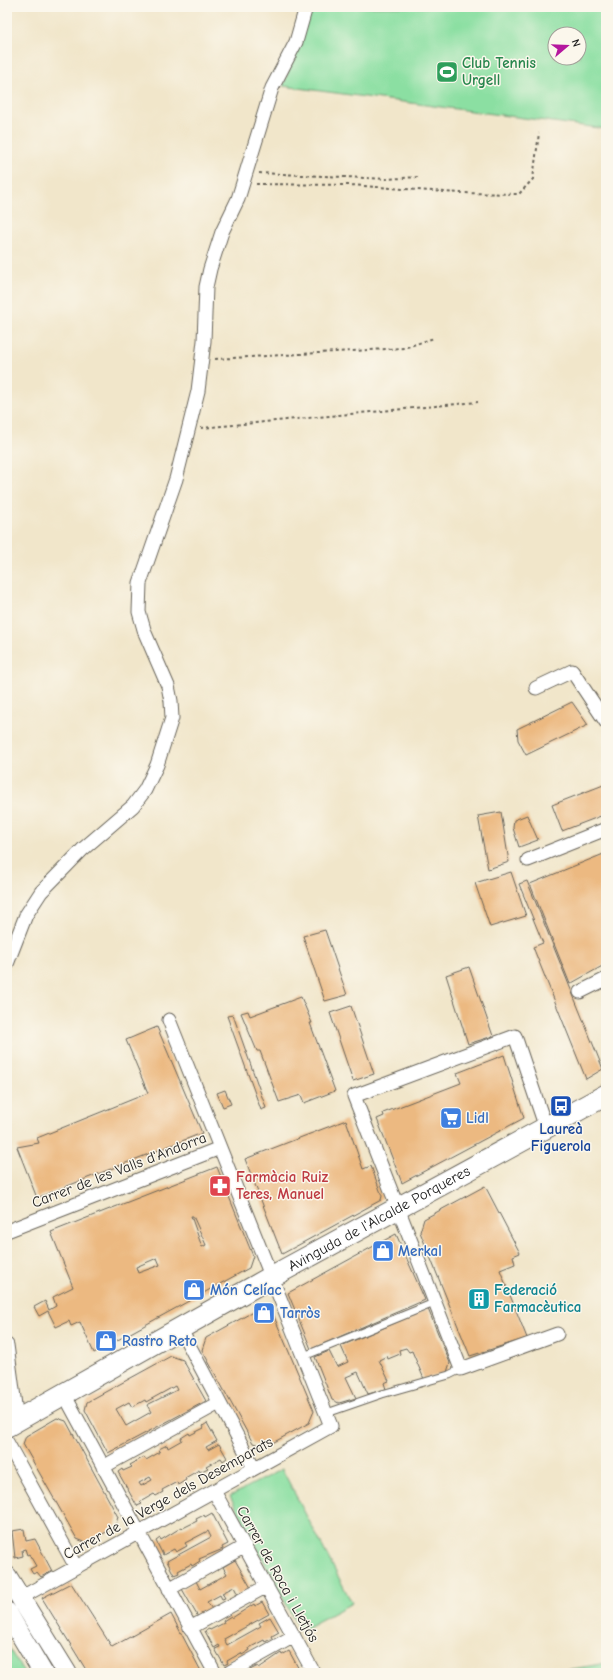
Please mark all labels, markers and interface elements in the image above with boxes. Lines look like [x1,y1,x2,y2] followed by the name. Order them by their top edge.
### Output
[547,26,587,66] north arrow
[569,37,583,48] text: N
[462,54,536,89] place label: Club Tennis Urgell
[434,59,460,85] sports icon: Club Tennis Urgell
[548,1093,574,1119] bus stop icon: Laureà Figuerola
[438,1105,464,1131] supermarket icon: Lidl
[466,1109,489,1127] place label: Lidl
[531,1120,591,1155] place label: Laureà Figuerola
[29,1128,209,1212] street label: Carrer de les Valls d'Andorra
[285,1162,473,1275] street label: Avinguda de l'Alcalde Porqueres
[236,1168,329,1203] place label: Farmàcia Ruiz Teres, Manuel
[207,1173,233,1199] pharmacy icon: Farmàcia Ruiz Teres, Manuel
[370,1238,396,1264] shop icon: Merkal
[398,1242,442,1260] place label: Merkal
[181,1277,207,1303] shop icon: Món Celíac
[210,1281,282,1299] place label: Món Celíac
[494,1281,581,1316] place label: Federació Farmacèutica
[466,1286,492,1312] building icon: Federació Farmacèutica
[251,1300,277,1326] shop icon: Tarròs
[280,1304,320,1322] place label: Tarròs
[93,1328,119,1354] shop icon: Rastro Reto
[122,1332,197,1350] place label: Rastro Reto
[60,1433,276,1563] street label: Carrer de la Verge dels Desemparats
[233,1503,323,1645] street label: Carrer de Roca i Lletjós

